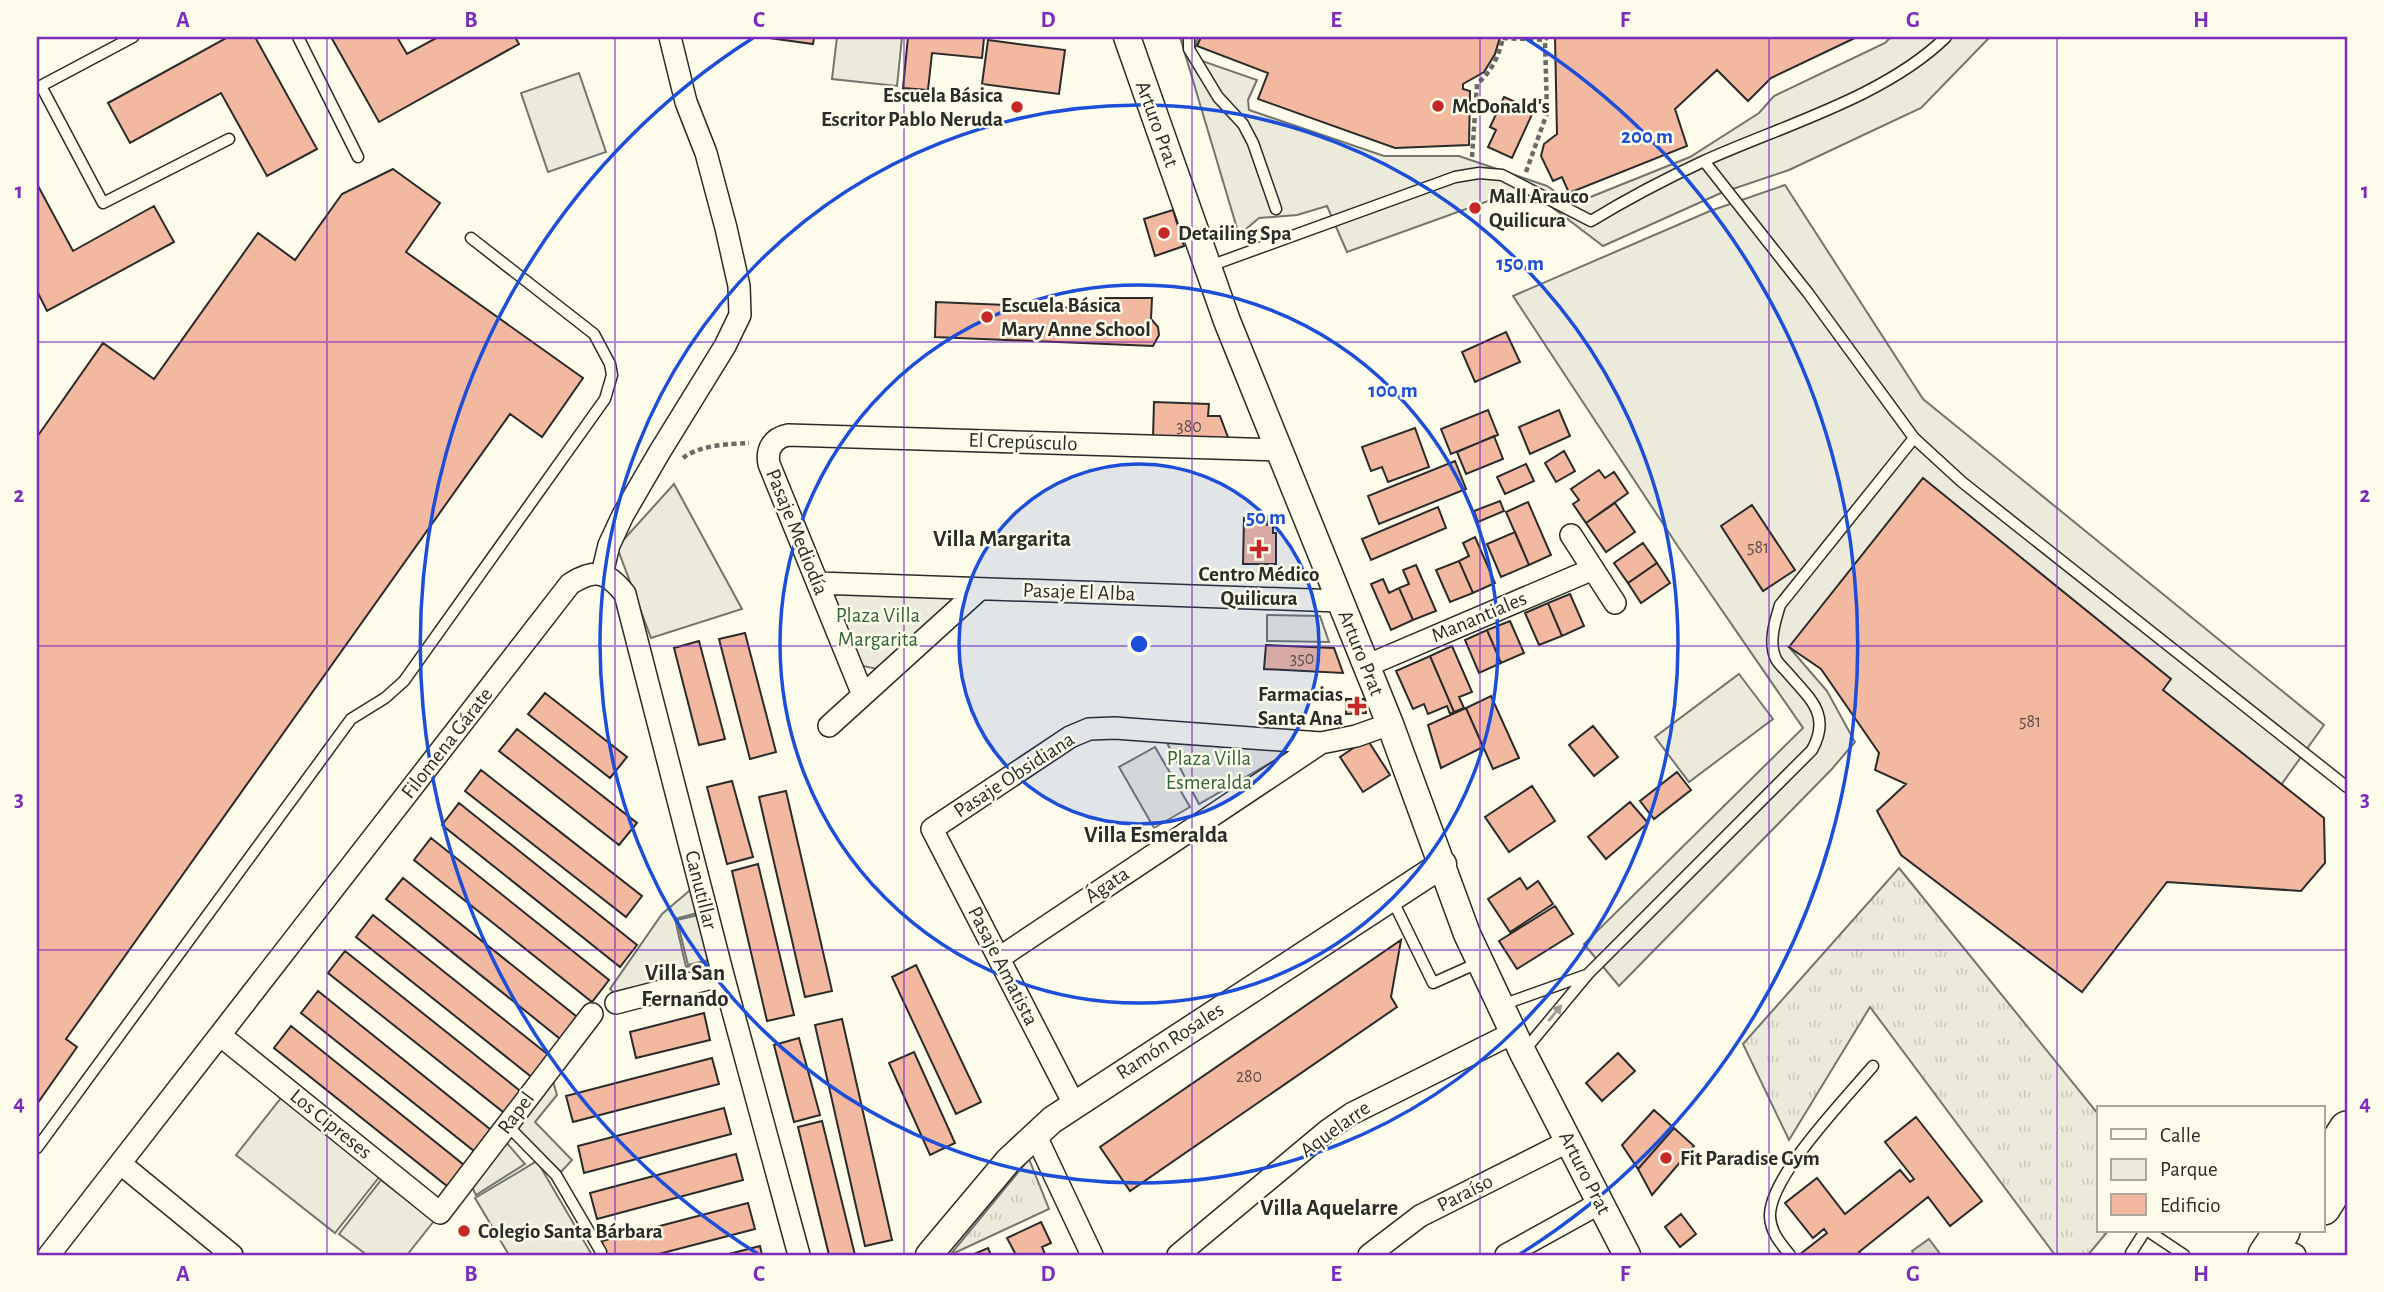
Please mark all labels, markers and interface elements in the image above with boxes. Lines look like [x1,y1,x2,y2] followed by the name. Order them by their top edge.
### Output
[176,9,190,32] text: A
[464,9,478,32] text: B
[753,9,765,32] text: C
[1040,9,1056,32] text: D
[1330,9,1342,32] text: E
[1620,9,1631,32] text: F
[1906,9,1920,32] text: G
[2193,9,2209,32] text: H
[1132,78,1182,170] street label: Arturo Prat
[821,85,1003,130] place label: Escuela Básica Escritor Pablo Neruda
[1452,96,1550,117] place label: McDonald's
[1430,98,1446,114] marker: McDonald's
[1009,99,1025,115] marker: Escuela Básica Escritor Pablo Neruda
[1621,126,1673,147] text: 200 m
[15,180,23,203] text: 1
[2361,180,2369,203] text: 1
[1489,186,1589,232] place label: Mall Arauco Quilicura
[1467,200,1483,216] marker: Mall Arauco Quilicura
[1178,223,1291,244] place label: Detailing Spa
[1156,225,1172,241] marker: Detailing Spa
[1496,253,1544,274] text: 150 m
[1001,295,1151,340] place label: Escuela Básica Mary Anne School
[979,309,995,325] marker: Escuela Básica Mary Anne School
[1368,380,1418,401] text: 100 m
[1176,418,1202,436] house number: 380
[968,430,1078,454] street label: El Crepúsculo
[762,466,832,598] street label: Pasaje Mediodía
[14,484,25,507] text: 2
[2360,484,2371,507] text: 2
[1246,507,1286,528] text: 50 m
[933,528,1071,551] district label: Villa Margarita
[1249,539,1269,559] marker: Centro Médico Quilicura
[1747,539,1769,557] house number: 581
[1199,564,1319,610] place label: Centro Médico Quilicura
[1022,580,1136,604] street label: Pasaje El Alba
[1428,588,1530,646] street label: Manantiales
[836,605,921,650] park label: Plaza Villa Margarita
[1334,607,1388,699] street label: Arturo Prat
[1127,632,1151,656] centre of rings
[1290,650,1314,668] house number: 350
[397,684,497,802] street label: Filomena Gárate
[1258,684,1343,729] place label: Farmacias Santa Ana
[1349,698,1365,714] marker: Farmacias Santa Ana
[2019,713,2041,731] house number: 581
[950,728,1078,822] street label: Pasaje Obsidiana
[1166,748,1253,793] park label: Plaza Villa Esmeralda
[14,788,24,811] text: 3
[2360,788,2370,811] text: 3
[1084,824,1228,847] district label: Villa Esmeralda
[681,848,721,932] street label: Canutillar
[1080,861,1133,907] street label: Ágata
[964,903,1042,1029] street label: Pasaje Amatista
[641,962,729,1011] district label: Villa San Fernando
[1113,999,1227,1083] street label: Ramón Rosales
[1547,1005,1562,1022] one-way arrow
[1236,1068,1262,1086] house number: 280
[286,1085,376,1163] street label: Los Cipreses
[494,1088,538,1138] street label: Rapel
[13,1092,25,1115] text: 4
[2359,1092,2371,1115] text: 4
[1296,1097,1374,1161] street label: Aquelarre
[2097,1106,2324,1232] legend
[2160,1125,2201,1146] text: Calle
[1555,1128,1615,1218] street label: Arturo Prat
[1680,1148,1820,1169] place label: Fit Paradise Gym
[1658,1150,1674,1166] marker: Fit Paradise Gym
[2160,1159,2218,1180] text: Parque
[1434,1170,1496,1216] street label: Paraíso
[2160,1195,2221,1216] text: Edificio
[1260,1197,1398,1220] district label: Villa Aquelarre
[478,1221,663,1242] place label: Colegio Santa Bárbara
[456,1223,472,1239] marker: Colegio Santa Bárbara
[176,1263,190,1286] text: A
[464,1263,478,1286] text: B
[753,1263,765,1286] text: C
[1040,1263,1056,1286] text: D
[1330,1263,1342,1286] text: E
[1620,1263,1631,1286] text: F
[1906,1263,1920,1286] text: G
[2193,1263,2209,1286] text: H

